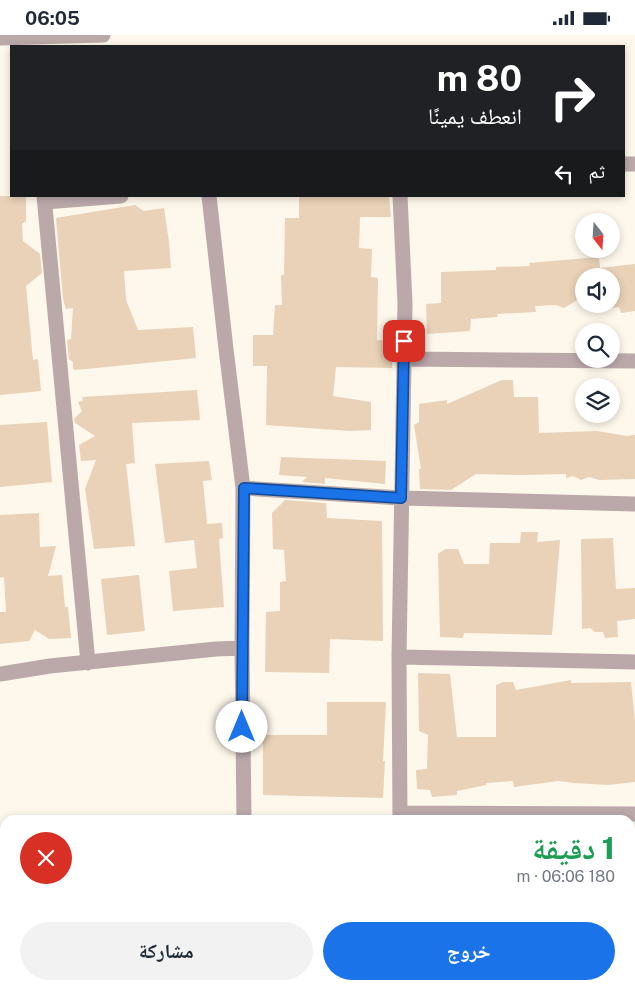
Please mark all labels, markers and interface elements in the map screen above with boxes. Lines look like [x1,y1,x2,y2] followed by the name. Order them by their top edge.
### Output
[25,7,80,29] text: 06:05
[437,58,522,99] text: 80 m
[540,65,605,130] icon: right
[428,103,522,129] text: انعطف يمينًا
[550,160,578,188] icon: left
[588,160,605,182] text: ثم
[575,213,620,257] north arrow
[575,213,620,423] map controls
[575,268,620,313] button: sound
[383,320,425,362] pin
[575,323,620,368] button: search
[390,327,418,355] icon: arrive
[575,378,620,423] button: layers
[215,700,267,752] position arrow
[532,830,615,866] text: 1 دقيقة
[20,832,72,884] button: close
[516,867,615,886] text: 180 m · 06:06
[20,922,313,980] button: مشاركة
[323,922,615,980] button: خروج

